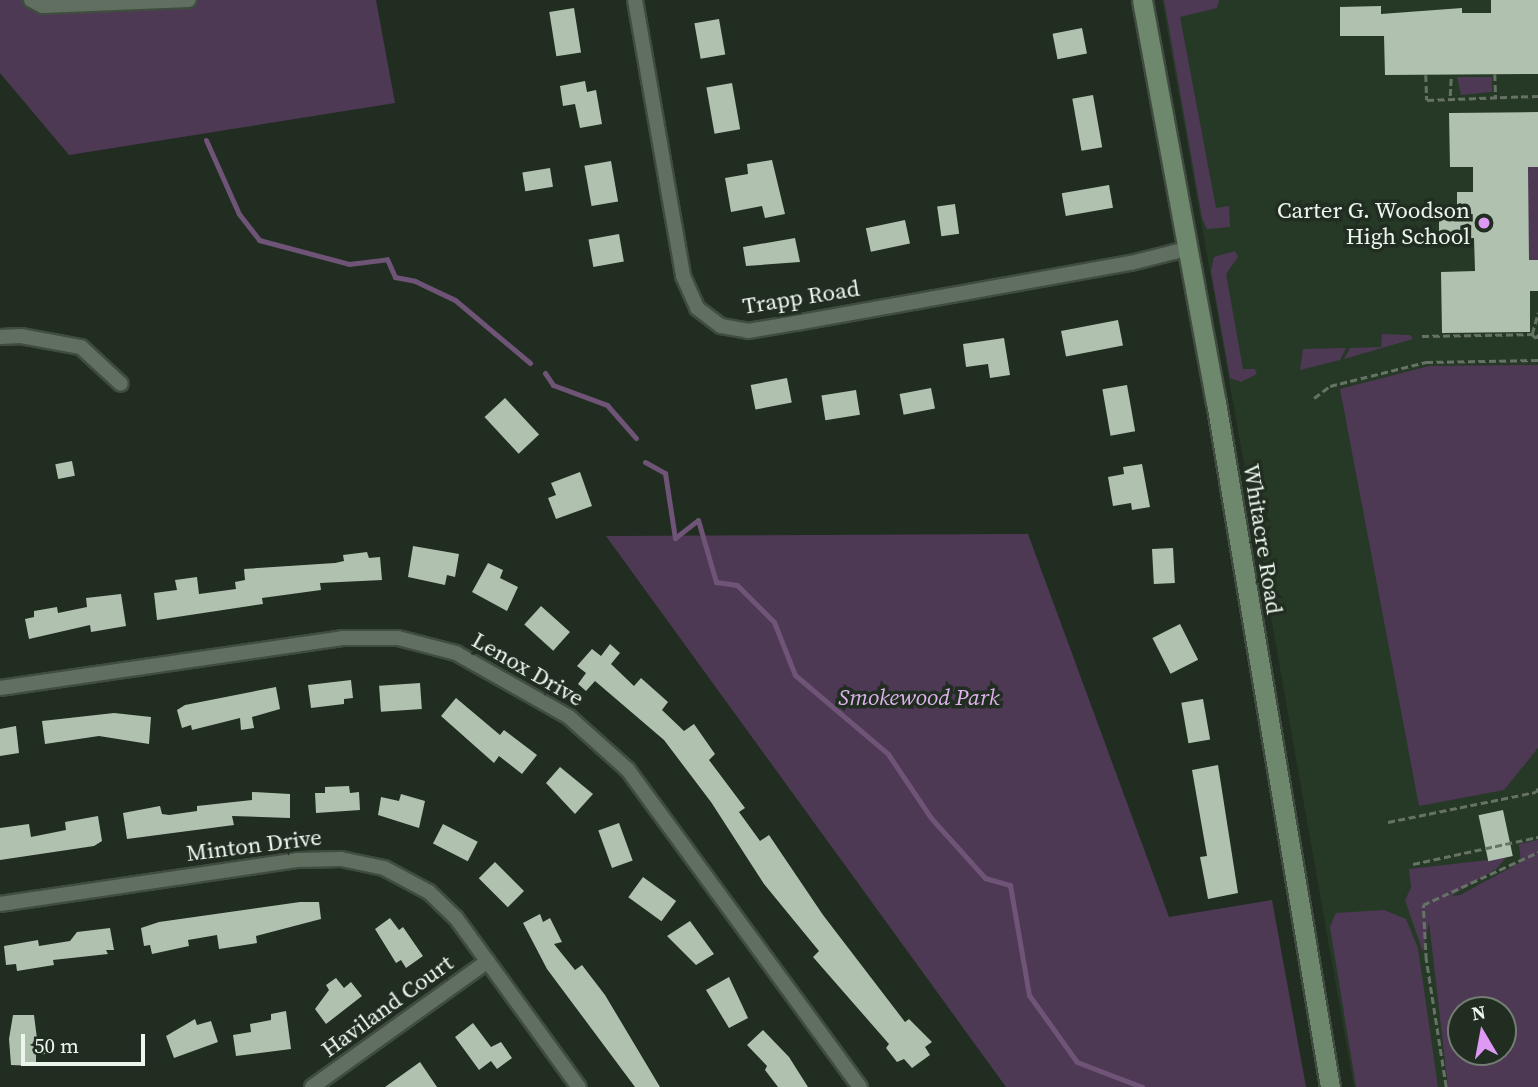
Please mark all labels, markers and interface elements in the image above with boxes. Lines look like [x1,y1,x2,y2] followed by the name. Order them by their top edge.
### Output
[1276,196,1470,250] place label: Carter G. Woodson High School
[1476,215,1492,231] marker: Carter G. Woodson High School
[741,274,861,320] street label: Trapp Road
[1237,462,1289,616] street label: Whitacre Road
[467,626,589,712] street label: Lenox Drive
[838,683,1000,711] park label: Smokewood Park
[185,823,323,867] street label: Minton Drive
[316,949,458,1063] street label: Haviland Court
[1447,996,1517,1066] north arrow
[1470,998,1488,1026] text: N
[24,1020,149,1064] scale bar
[34,1031,79,1060] text: 50 m

